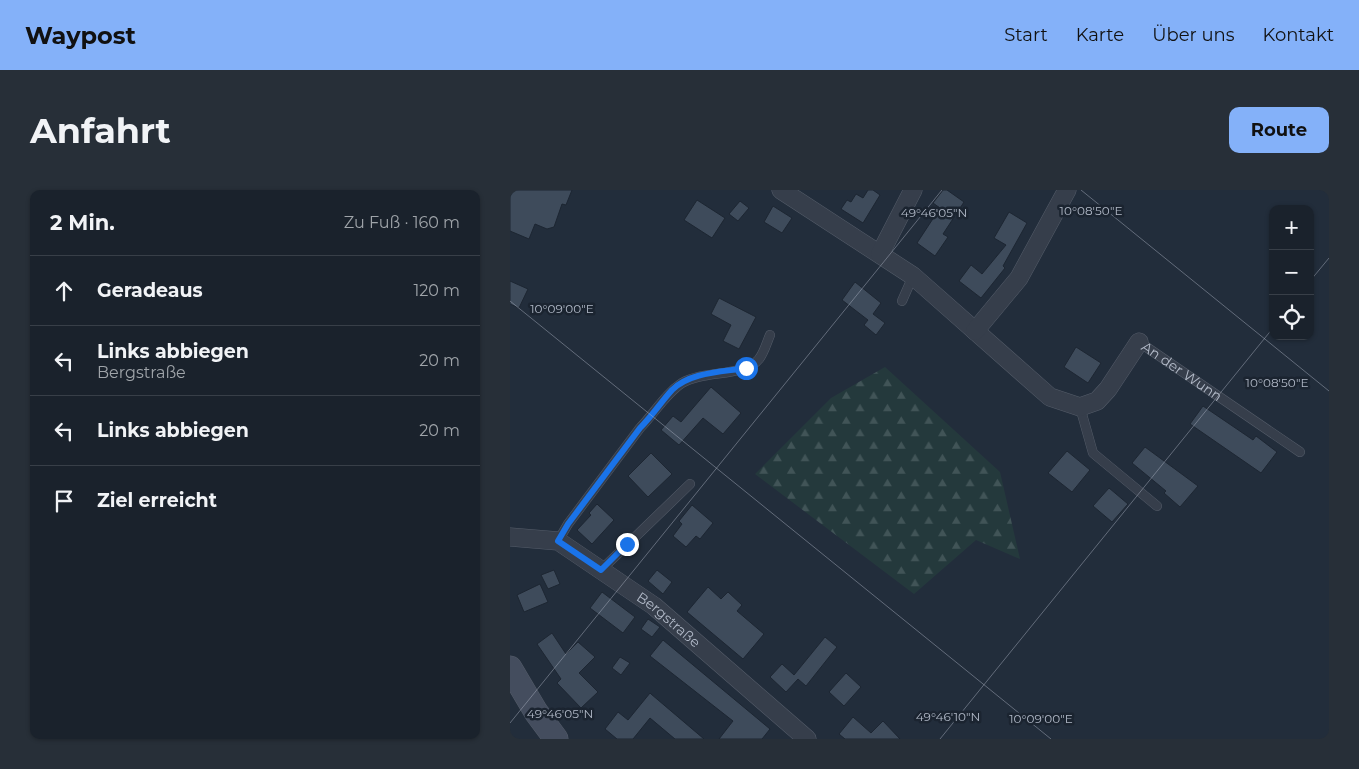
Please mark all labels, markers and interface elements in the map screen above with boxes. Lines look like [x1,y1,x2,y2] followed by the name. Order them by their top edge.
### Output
[25,21,136,50] text: Waypost
[1004,24,1048,46] text: Start
[1076,24,1124,46] text: Karte
[1152,24,1235,46] text: Über uns
[1263,24,1334,46] text: Kontakt
[1229,107,1329,153] button: Route
[30,109,171,152] text: Anfahrt
[1060,203,1122,218] text: 10°08'50"E
[901,205,967,220] text: 49°46'05"N
[1269,205,1314,340] map controls
[1269,205,1314,250] button: +
[50,210,115,235] text: 2 Min.
[344,213,460,232] text: Zu Fuß · 160 m
[1269,250,1314,295] button: −
[50,277,78,305] icon: ahead
[97,279,203,302] text: Geradeaus
[413,281,460,300] text: 120 m
[1269,295,1314,340] button: locate
[530,301,594,316] text: 10°09'00"E
[1138,337,1226,405] street label: An der Wunn
[97,340,249,363] text: Links abbiegen
[50,347,78,375] icon: left
[419,351,460,370] text: 20 m
[735,357,758,380] route start
[97,363,186,382] text: Bergstraße
[1246,375,1308,390] text: 10°08'50"E
[50,417,78,445] icon: left
[97,419,249,442] text: Links abbiegen
[419,421,460,440] text: 20 m
[50,487,78,515] icon: arrive
[97,489,217,512] text: Ziel erreicht
[616,533,639,556] route end
[633,588,704,651] street label: Bergstraße
[527,706,593,721] text: 49°46'05"N
[916,709,980,724] text: 49°46'10"N
[1009,711,1073,726] text: 10°09'00"E

